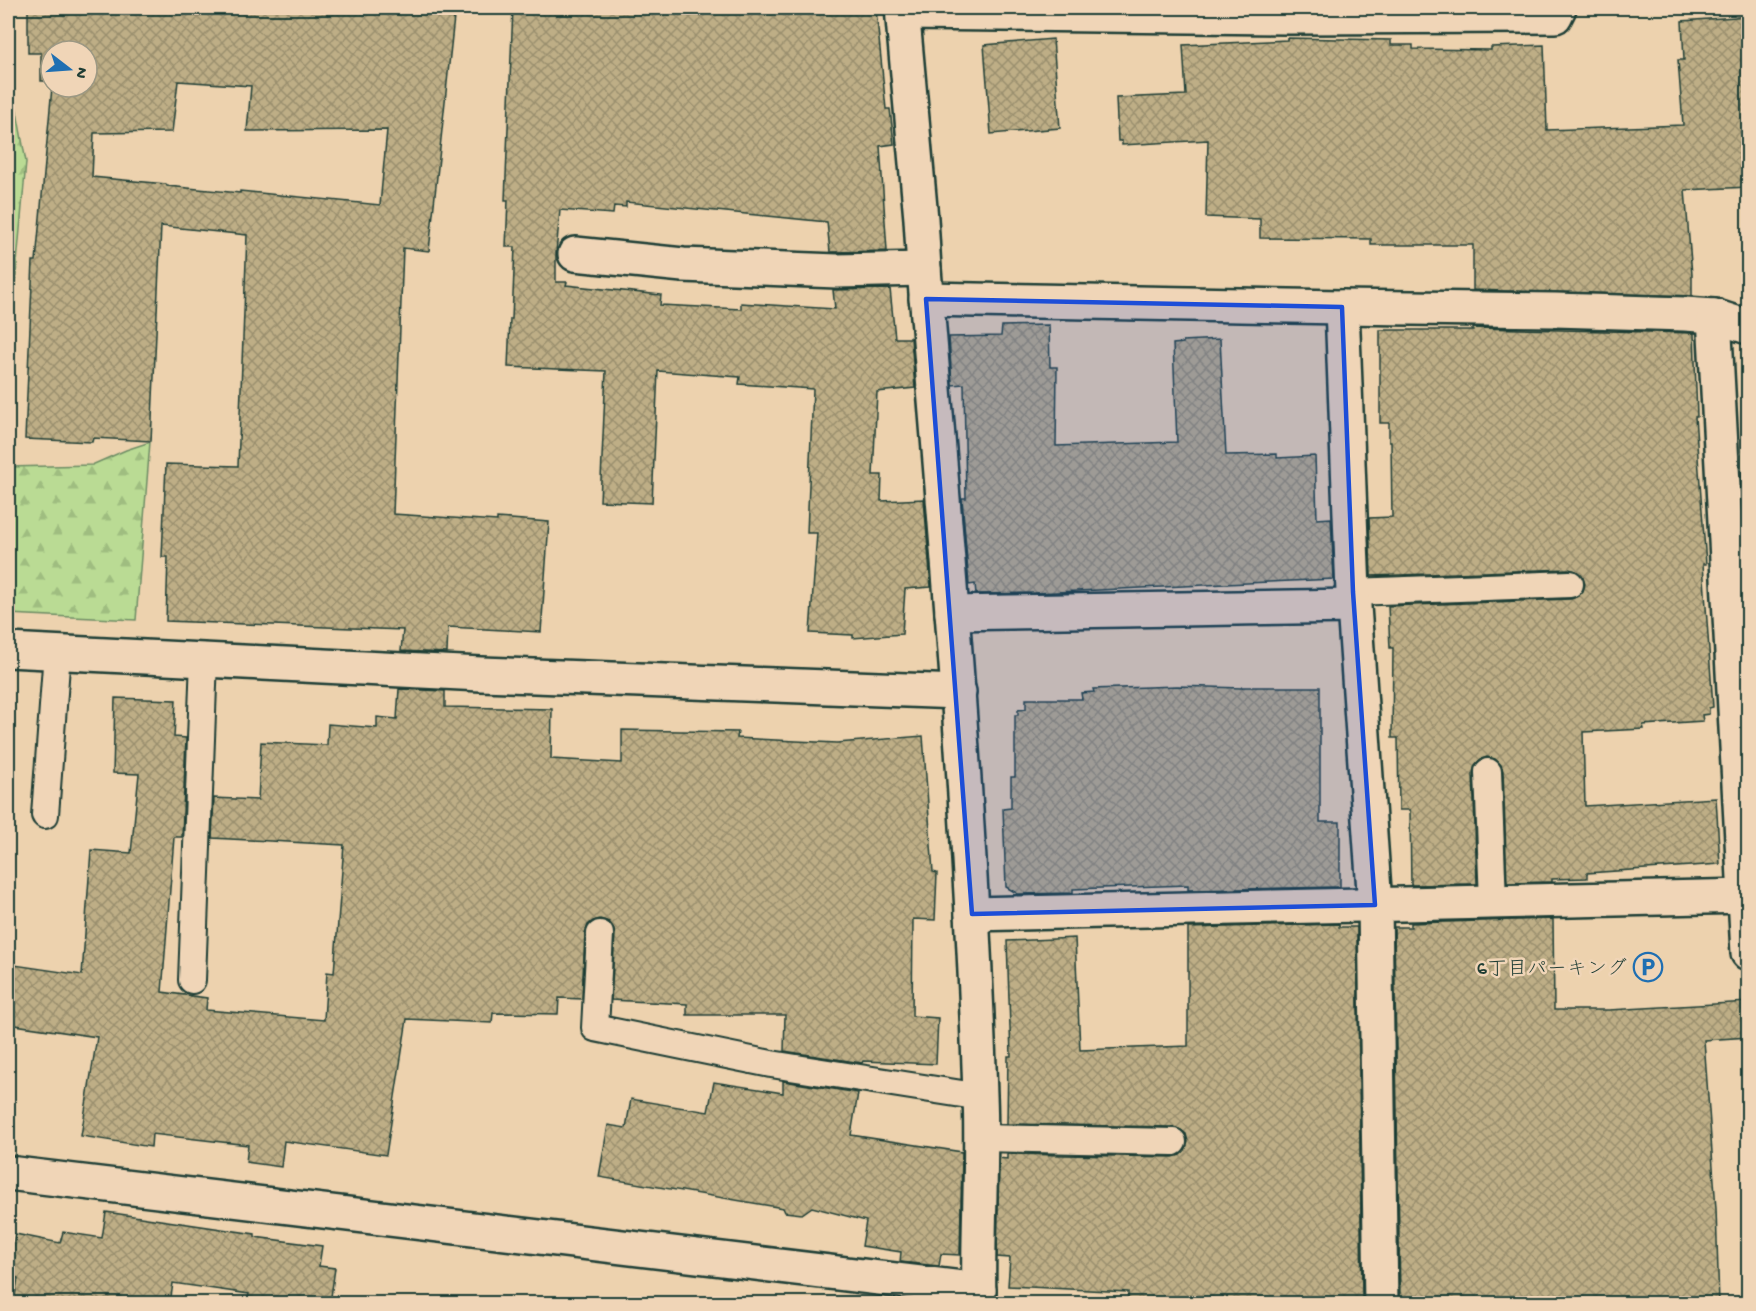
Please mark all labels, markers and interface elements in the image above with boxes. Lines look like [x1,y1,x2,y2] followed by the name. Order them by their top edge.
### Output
[39,39,99,99] north arrow
[69,65,91,81] text: N
[1632,951,1664,983] parking icon: 6丁目パーキング
[1477,957,1627,982] place label: 6丁目パーキング

